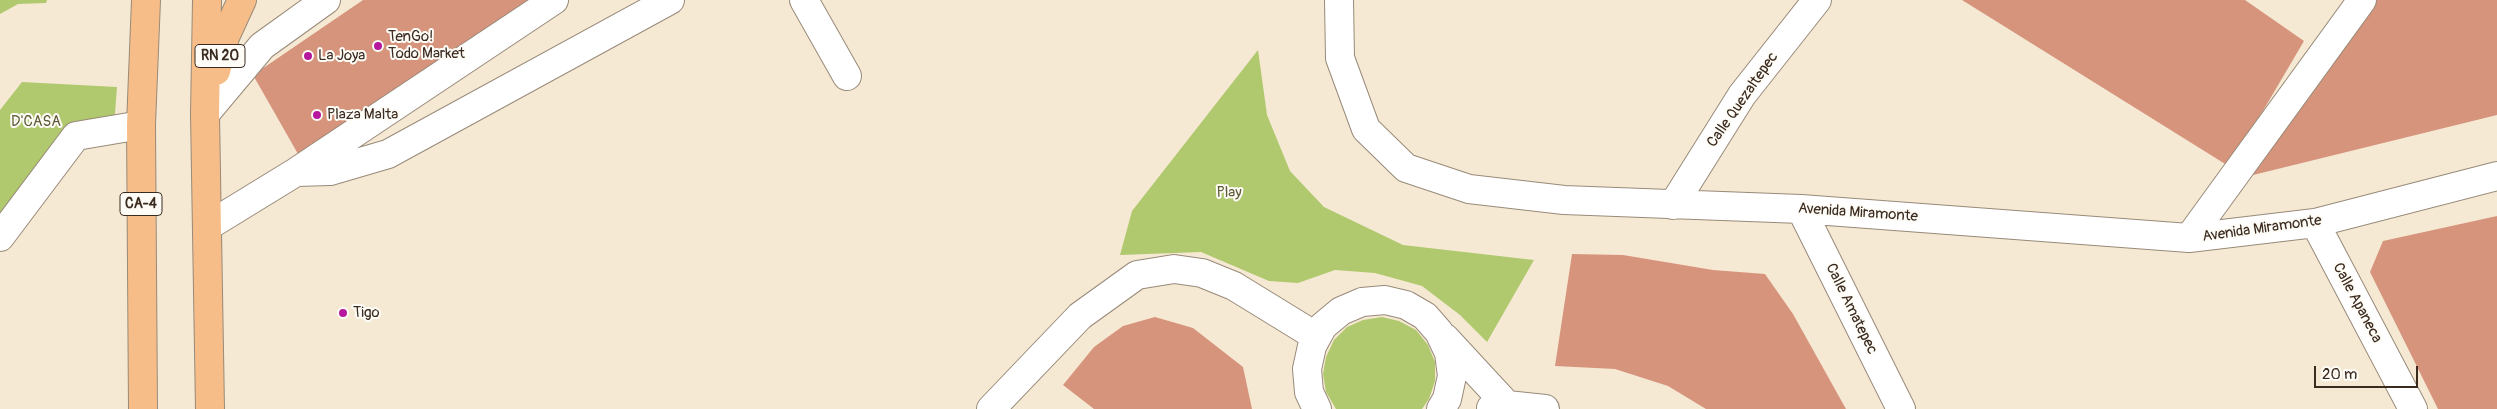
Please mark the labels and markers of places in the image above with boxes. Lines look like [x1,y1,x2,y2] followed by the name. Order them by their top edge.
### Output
[388,28,465,63] place label: TenGo! Todo Market
[372,40,384,52] marker: TenGo! Todo Market
[318,47,365,65] place label: La Joya
[302,50,314,62] marker: La Joya
[327,106,398,124] place label: Plaza Malta
[311,109,323,121] marker: Plaza Malta
[353,304,380,322] place label: Tigo
[337,307,349,319] marker: Tigo

